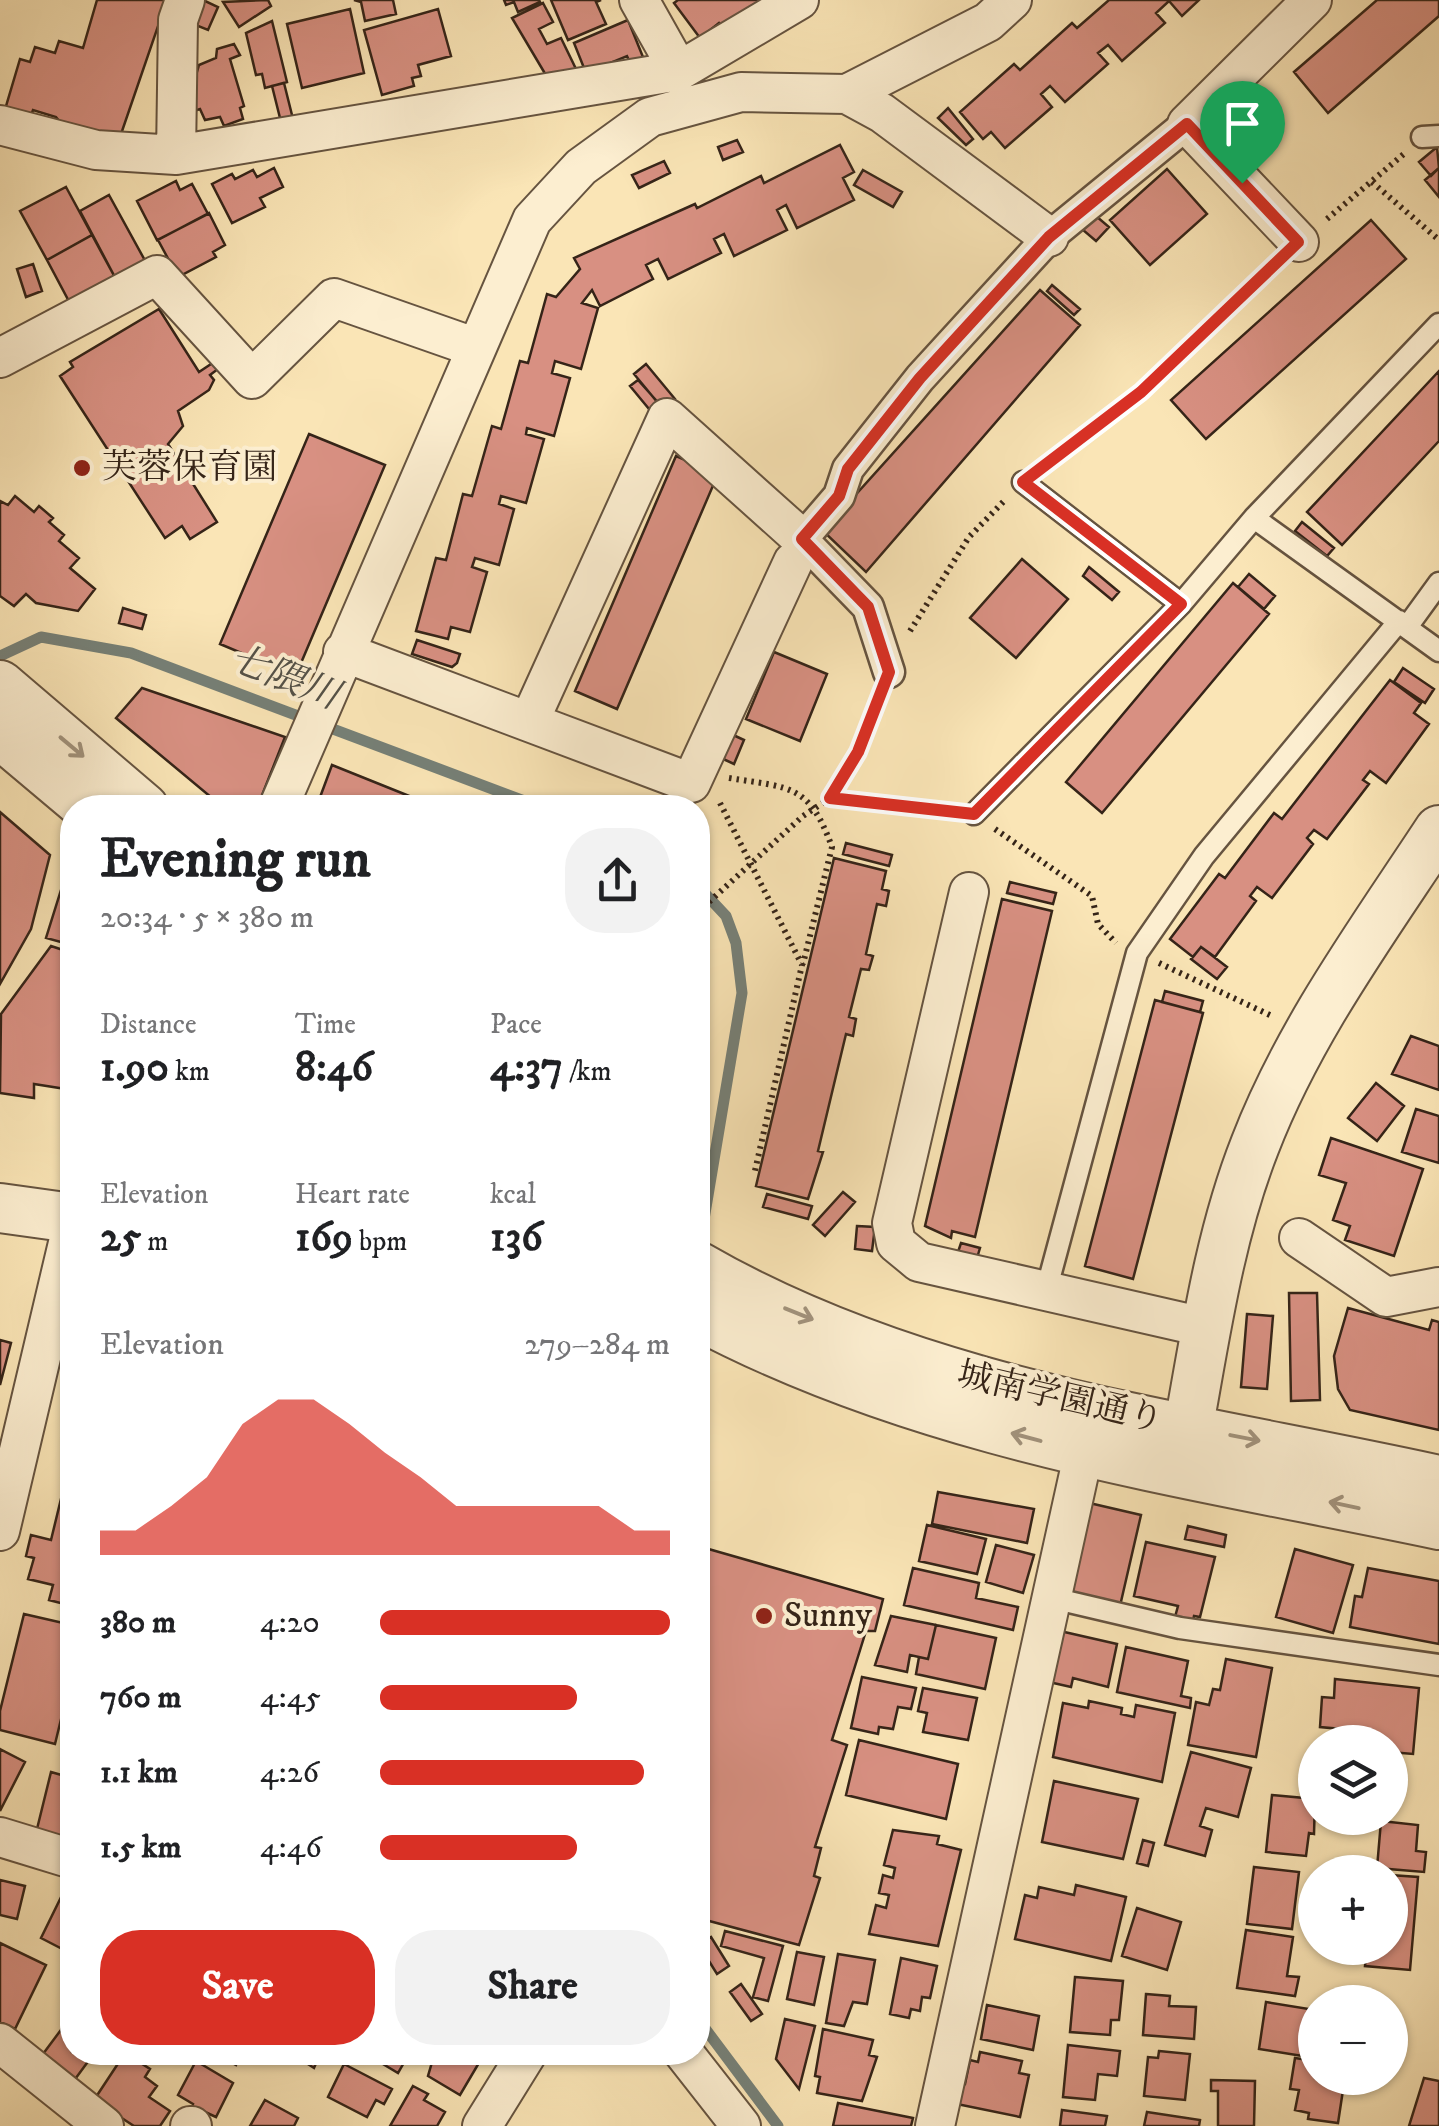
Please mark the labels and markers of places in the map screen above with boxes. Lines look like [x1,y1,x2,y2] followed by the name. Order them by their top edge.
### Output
[1200,81,1285,184] pin
[102,446,277,490] place label: 芙蓉保育園
[71,457,93,479] marker: 芙蓉保育園
[784,1594,873,1638] place label: Sunny
[753,1605,775,1627] marker: Sunny

